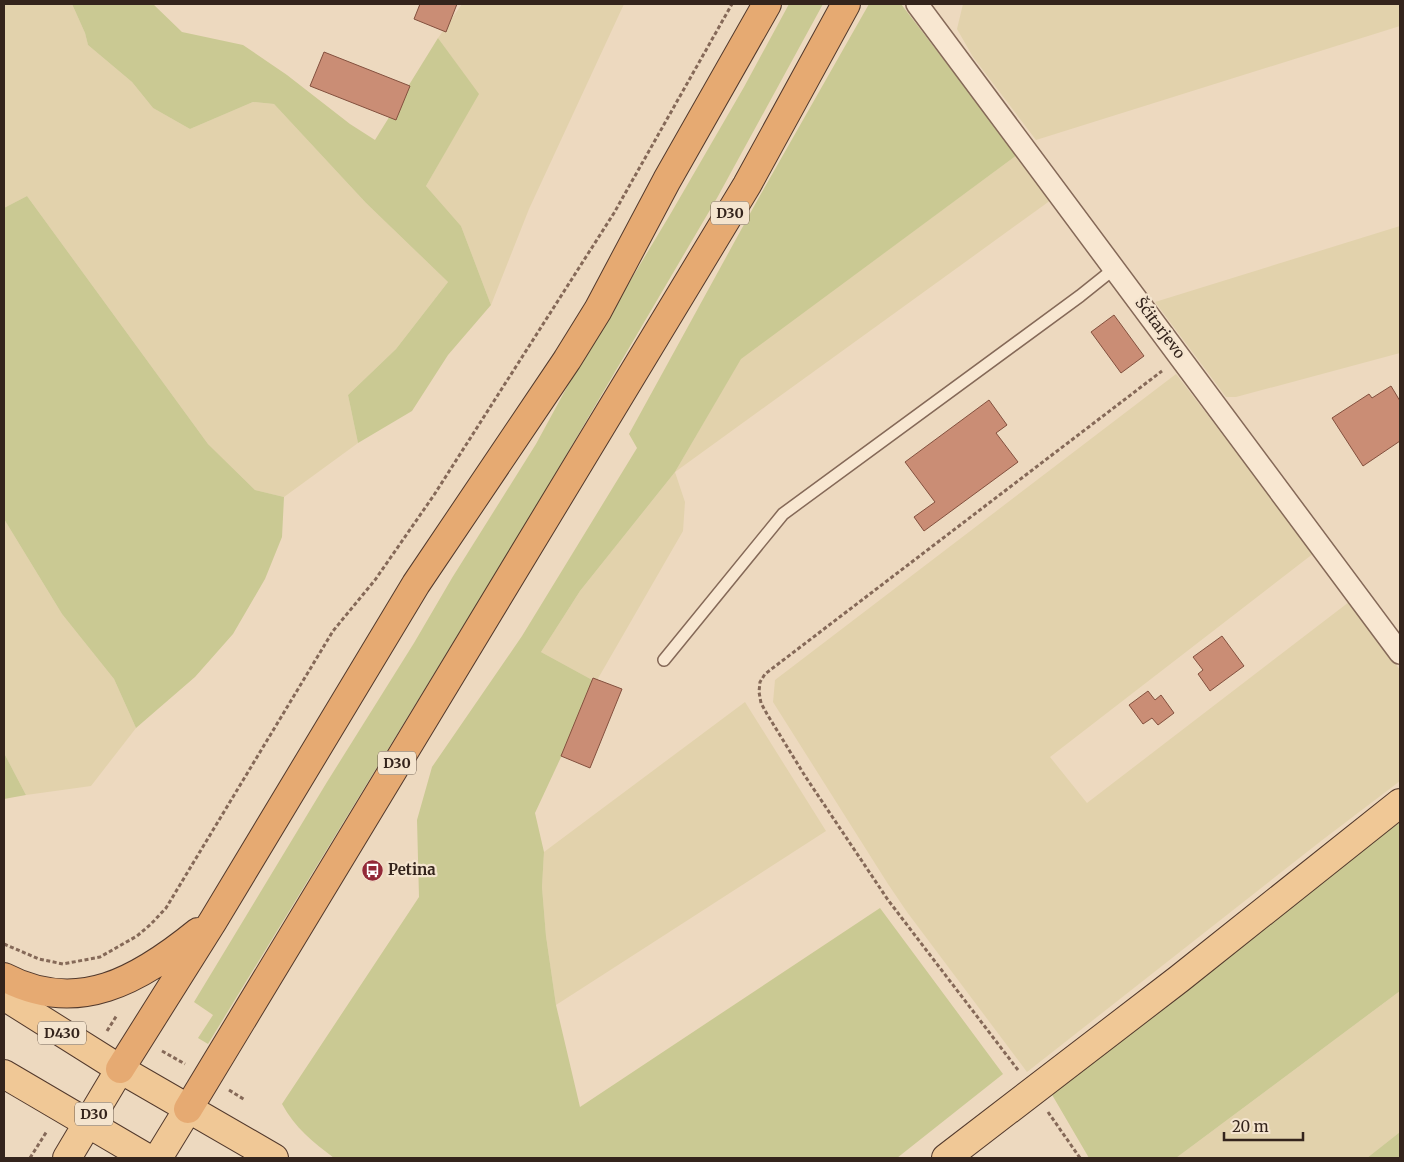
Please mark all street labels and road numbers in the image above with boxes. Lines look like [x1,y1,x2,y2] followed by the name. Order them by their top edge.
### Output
[711,202,749,224] road number: D30
[1131,293,1190,362] street label: Šćitarjevo
[378,751,416,774] road number: D30
[38,1021,86,1044] road number: D430
[75,1102,113,1126] road number: D30

